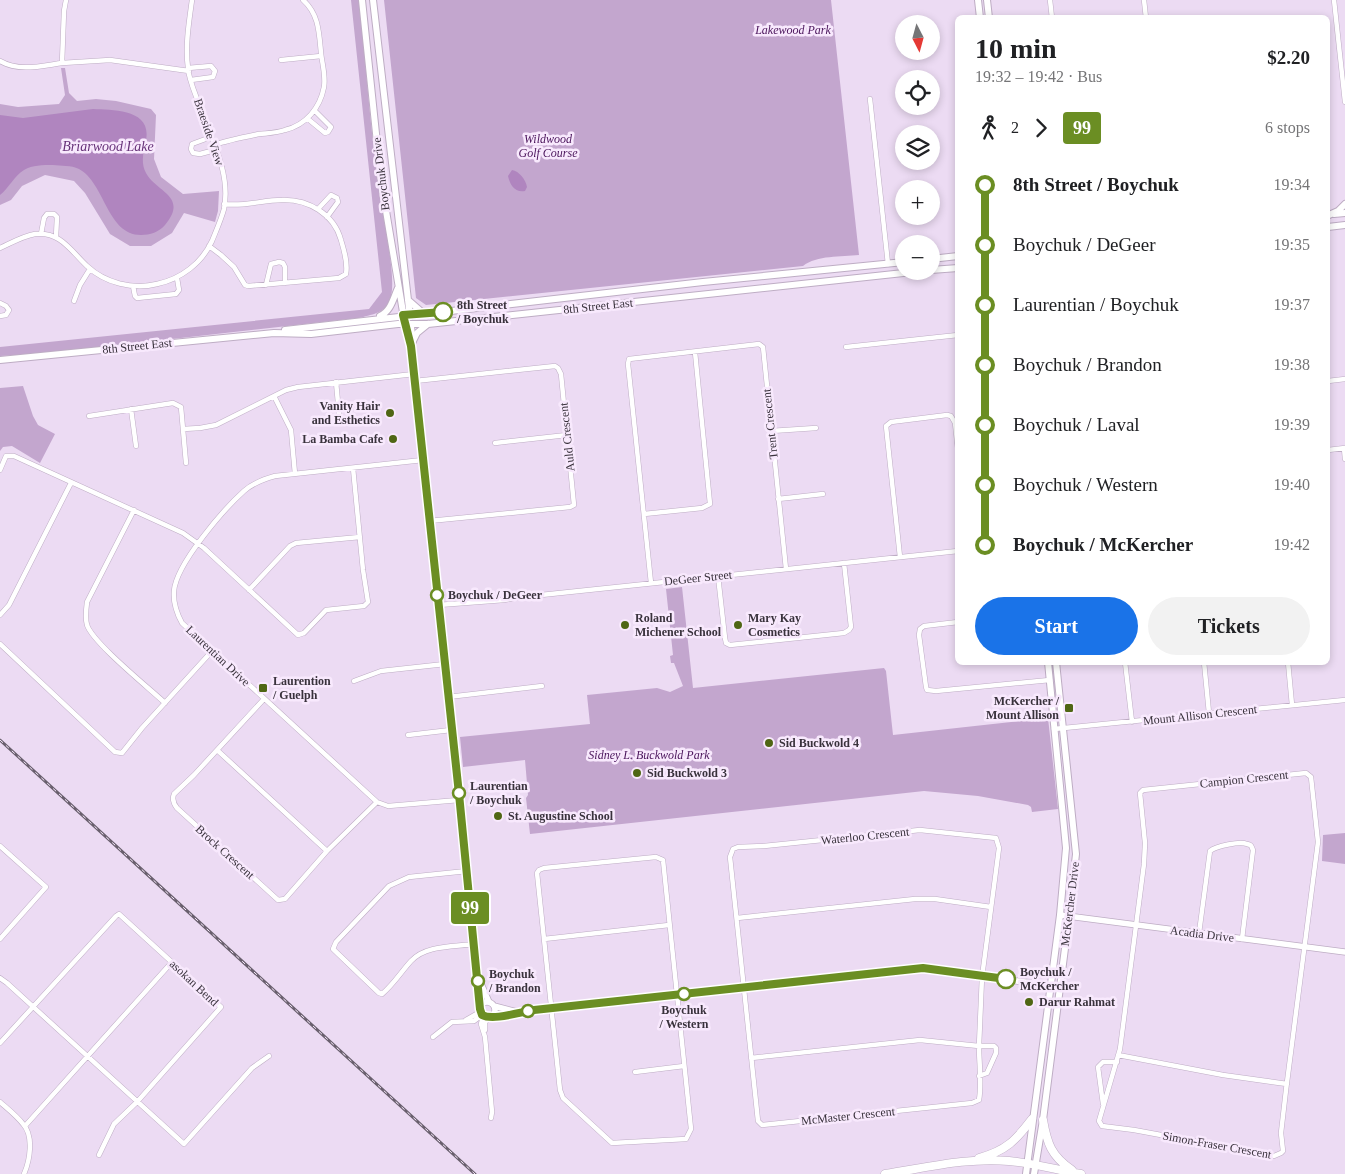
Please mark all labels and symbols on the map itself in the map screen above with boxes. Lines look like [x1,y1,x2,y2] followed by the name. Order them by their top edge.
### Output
[895,15,940,60] north arrow
[754,23,832,37] park label: Lakewood Park
[191,97,227,168] street label: Braeside View
[518,132,578,160] park label: Wildwood Golf Course
[370,137,392,211] street label: Boychuk Drive
[62,139,154,154] water label: Briarwood Lake
[562,295,634,317] street label: 8th Street East
[456,298,509,326] place label: 8th Street / Boychuk
[433,302,453,322] marker: 8th Street / Boychuk
[101,335,173,357] street label: 8th Street East
[759,388,781,460] street label: Trent Crescent
[312,399,381,427] place label: Vanity Hair and Esthetics
[556,401,578,472] street label: Auld Crescent
[384,407,396,419] marker: Vanity Hair and Esthetics
[302,432,384,446] place label: La Bamba Cafe
[387,433,399,445] marker: La Bamba Cafe
[663,567,733,589] street label: DeGeer Street
[430,588,444,602] marker: Boychuk / DeGeer
[448,588,543,602] place label: Boychuk / DeGeer
[635,611,722,639] place label: Roland Michener School
[748,611,801,639] place label: Mary Kay Cosmetics
[619,619,631,631] marker: Roland Michener School
[732,619,744,631] marker: Mary Kay Cosmetics
[183,623,253,689] street label: Laurentian Drive
[272,674,331,702] place label: Laurention / Guelph
[257,682,269,694] marker: Laurention / Guelph
[986,694,1060,722] place label: McKercher / Mount Allison
[1063,702,1075,714] marker: McKercher / Mount Allison
[1142,702,1258,728] street label: Mount Allison Crescent
[779,736,859,750] place label: Sid Buckwold 4
[763,737,775,749] marker: Sid Buckwold 4
[588,748,710,762] park label: Sidney L. Buckwold Park
[647,766,727,780] place label: Sid Buckwold 3
[631,767,643,779] marker: Sid Buckwold 3
[1199,767,1290,791] street label: Campion Crescent
[469,779,528,807] place label: Laurentian / Boychuk
[452,786,466,800] marker: Laurentian / Boychuk
[508,809,614,823] place label: St. Augustine School
[492,810,504,822] marker: St. Augustine School
[193,822,258,883] street label: Brock Crescent
[820,824,910,848] street label: Waterloo Crescent
[1058,861,1082,947] street label: McKercher Drive
[448,892,492,924] line badge: 99
[1169,923,1235,945] street label: Acadia Drive
[167,957,221,1009] street label: asokan Bend
[1020,965,1080,993] place label: Boychuk / McKercher
[488,967,541,995] place label: Boychuk / Brandon
[996,969,1016,989] marker: Boychuk / McKercher
[471,974,485,988] marker: Boychuk / Brandon
[677,987,691,1001] marker: Boychuk / Western
[1039,995,1115,1009] place label: Darur Rahmat
[1023,996,1035,1008] marker: Darur Rahmat
[659,1003,709,1031] place label: Boychuk / Western
[521,1004,535,1018] unlabelled marker
[800,1104,896,1128] street label: McMaster Crescent
[1161,1129,1273,1162] street label: Simon-Fraser Crescent

